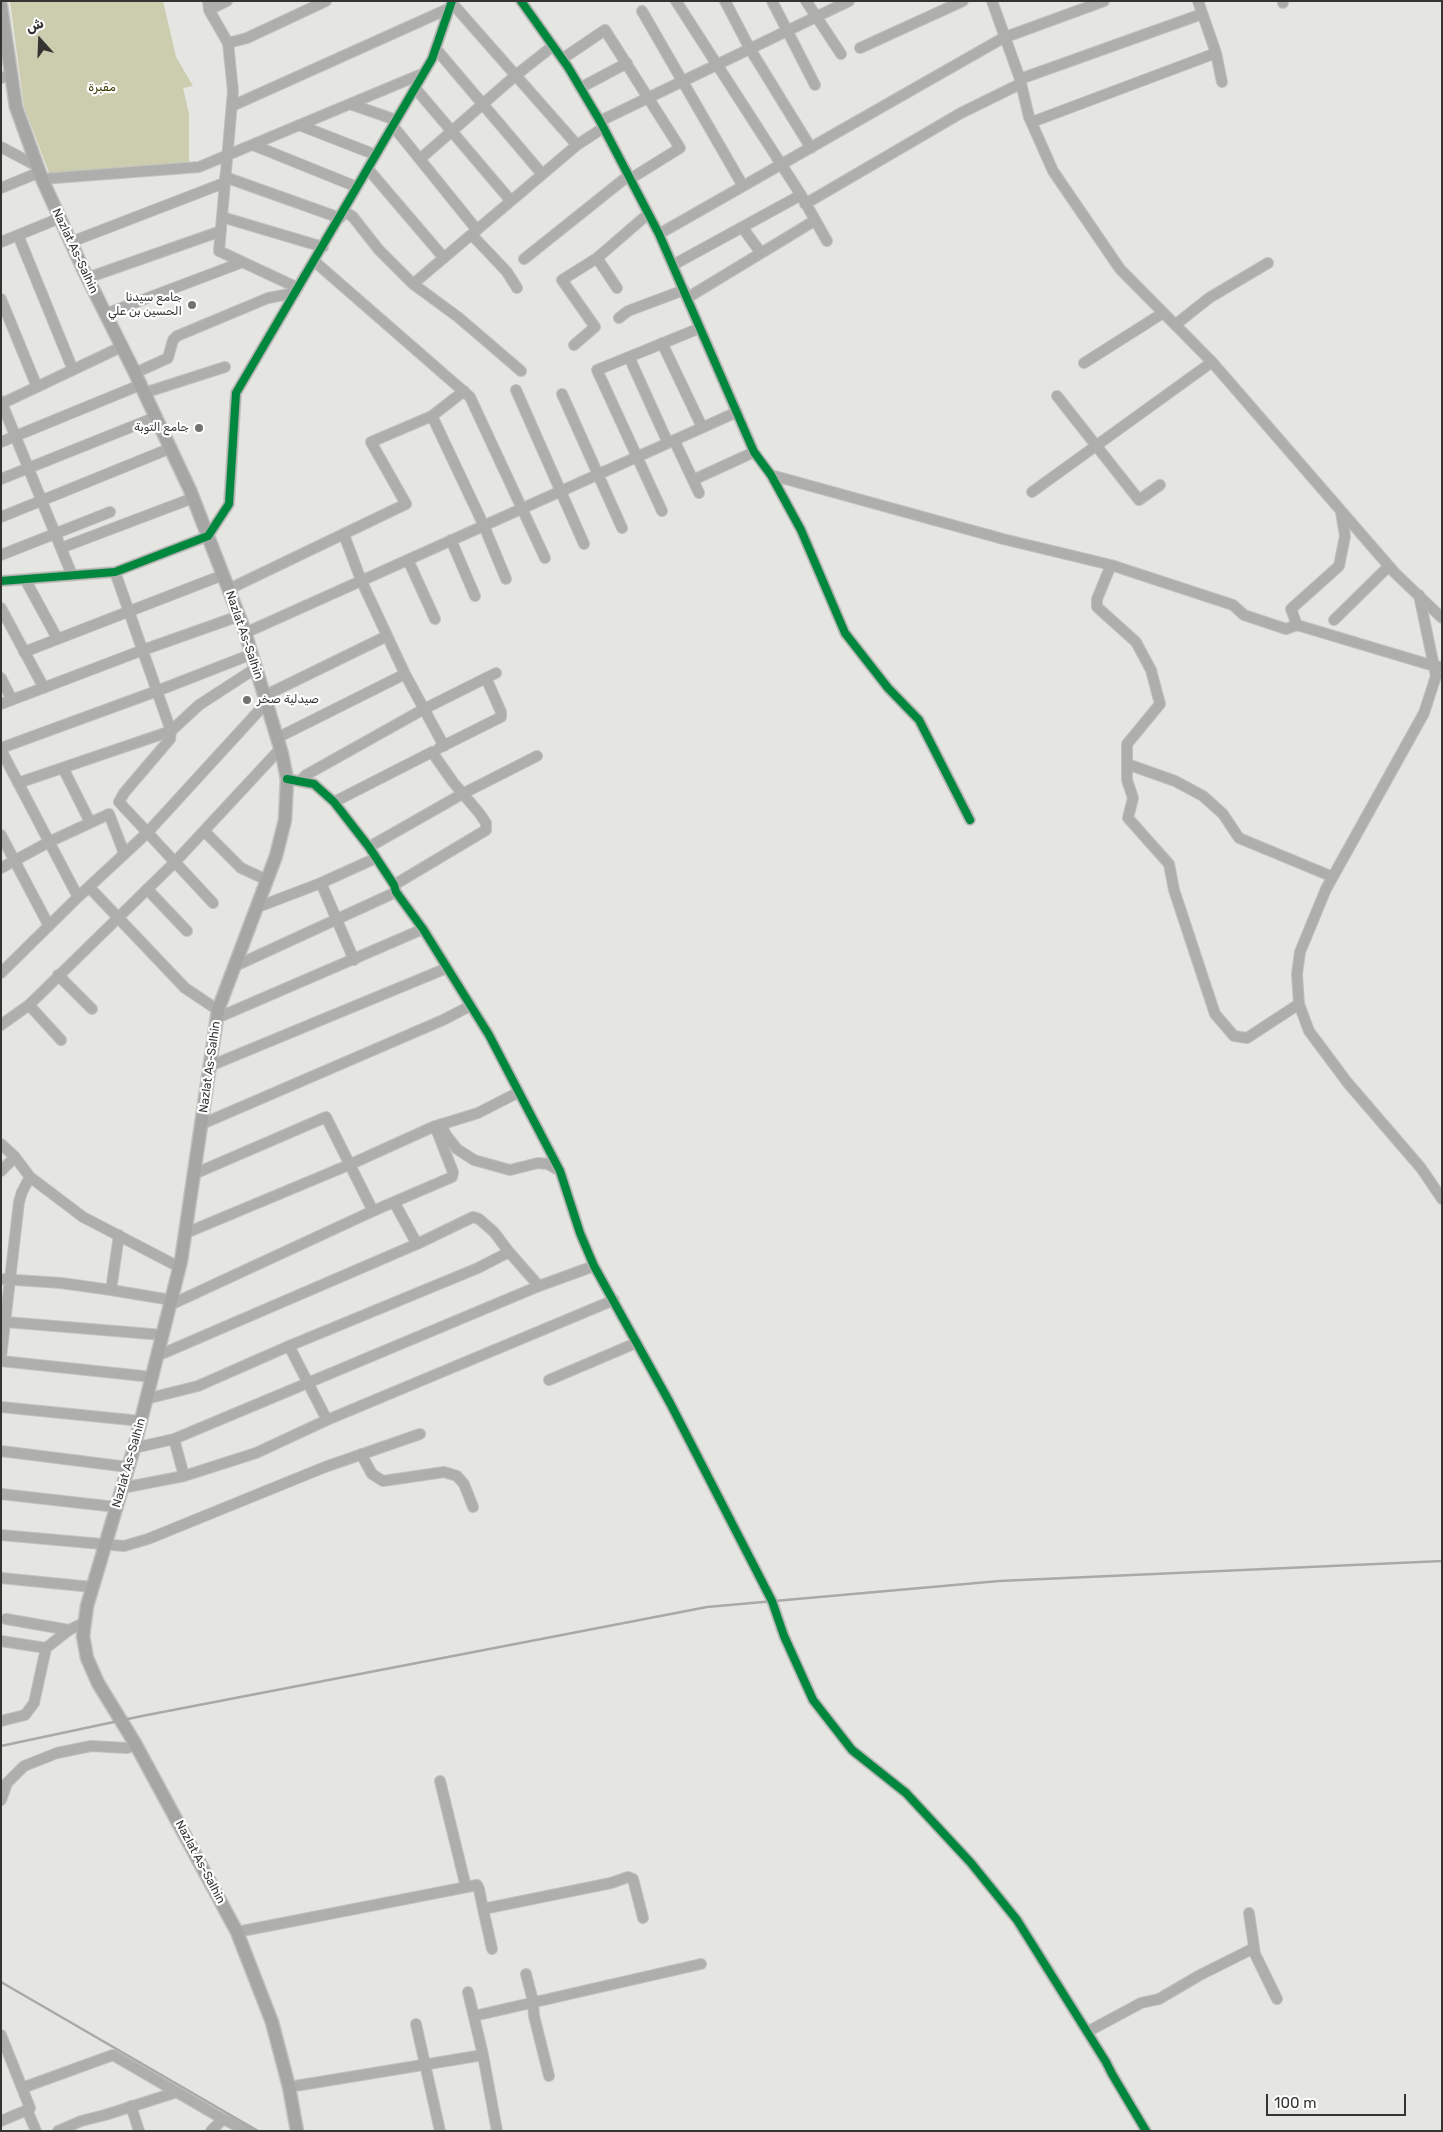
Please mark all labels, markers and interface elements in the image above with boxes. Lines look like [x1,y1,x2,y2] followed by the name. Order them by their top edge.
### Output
[23,14,46,36] text: ش
[15,15,65,65] north arrow
[88,81,116,95] park label: مقبرة
[49,206,101,296] street label: Nazlat As-Salhin
[108,291,182,319] place label: جامع سيدنا الحسين بن علي
[186,299,198,311] marker: جامع سيدنا الحسين بن علي
[134,421,189,435] place label: جامع التوبة
[193,422,205,434] marker: جامع التوبة
[222,589,266,681] street label: Nazlat As-Salhin
[257,693,319,707] place label: صيدلية صخر
[241,694,253,706] marker: صيدلية صخر
[196,1020,224,1114] street label: Nazlat As-Salhin
[109,1417,149,1509] street label: Nazlat As-Salhin
[172,1818,228,1906] street label: Nazlat As-Salhin
[1268,2084,1408,2116] scale bar
[1274,2094,1316,2112] text: 100 m

